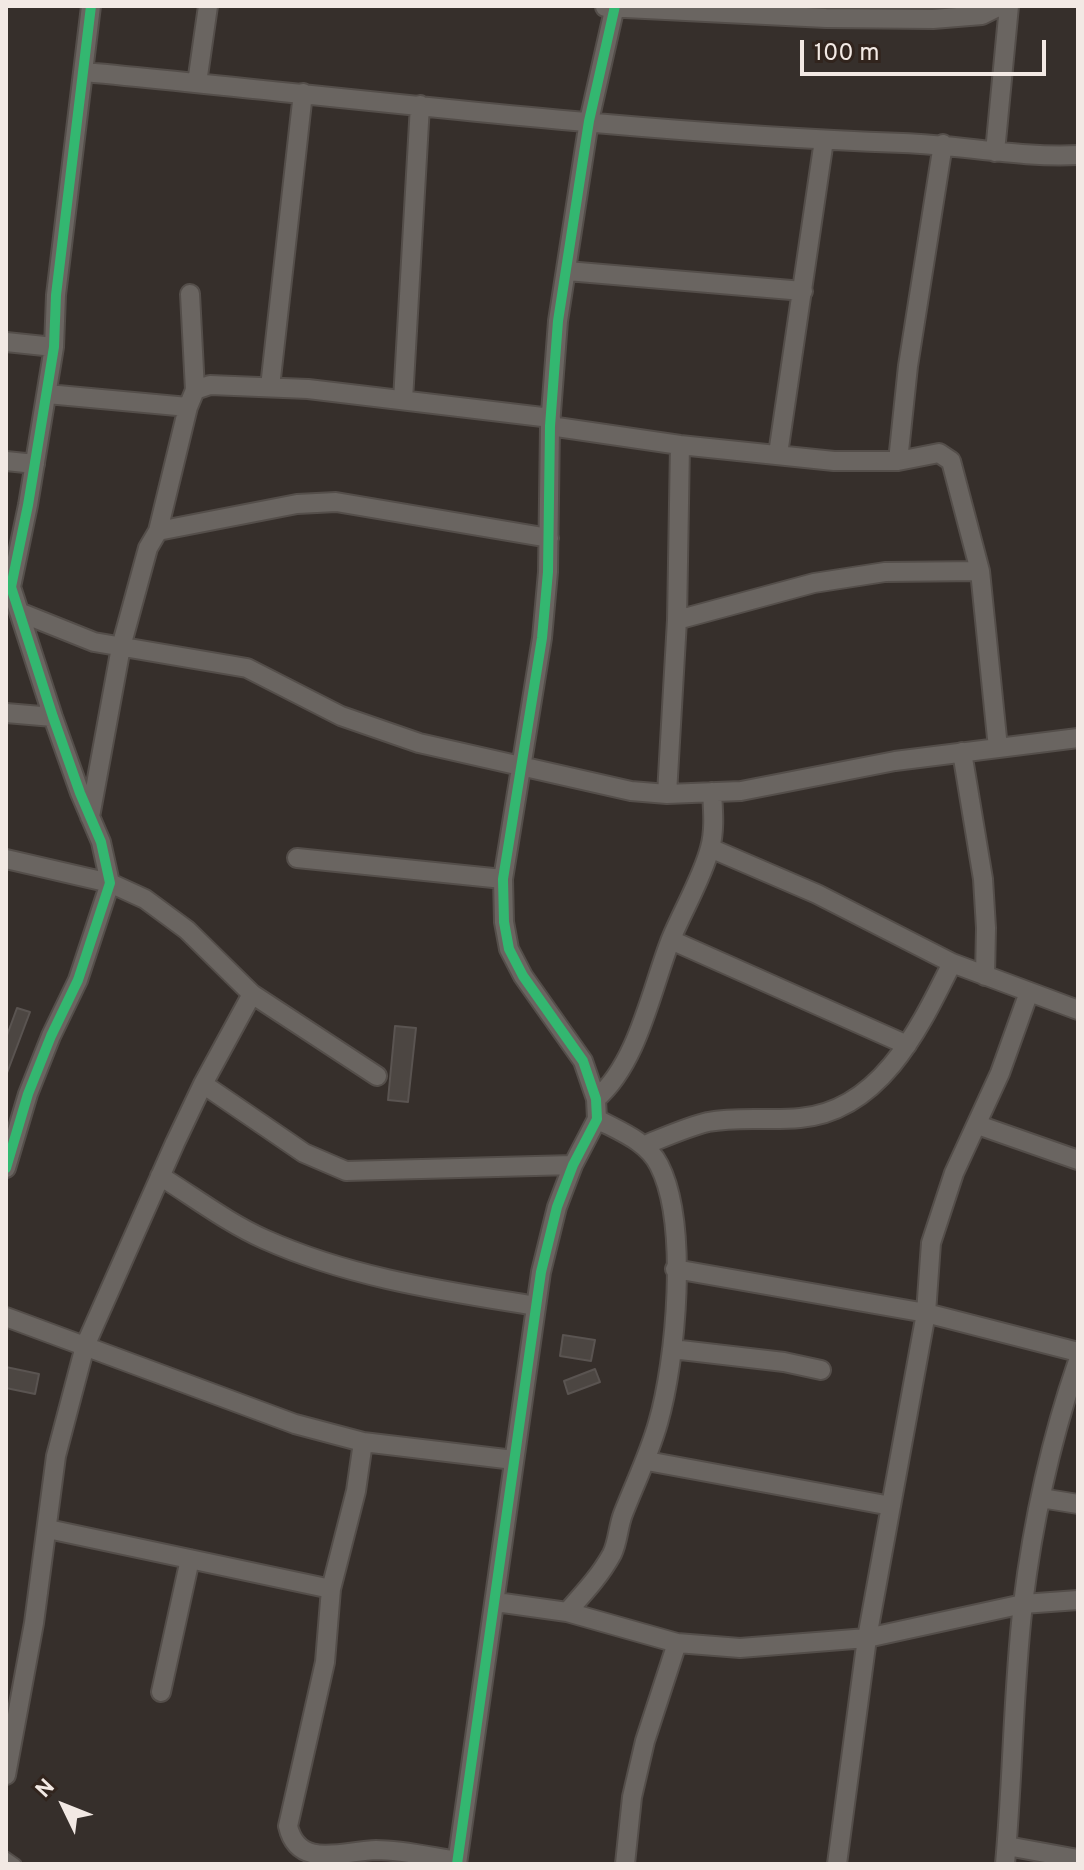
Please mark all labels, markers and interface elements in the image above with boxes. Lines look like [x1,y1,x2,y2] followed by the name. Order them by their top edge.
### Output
[804,24,1050,74] scale bar
[814,39,880,69] text: 100 m
[24,1766,104,1846] north arrow
[31,1774,61,1804] text: N

